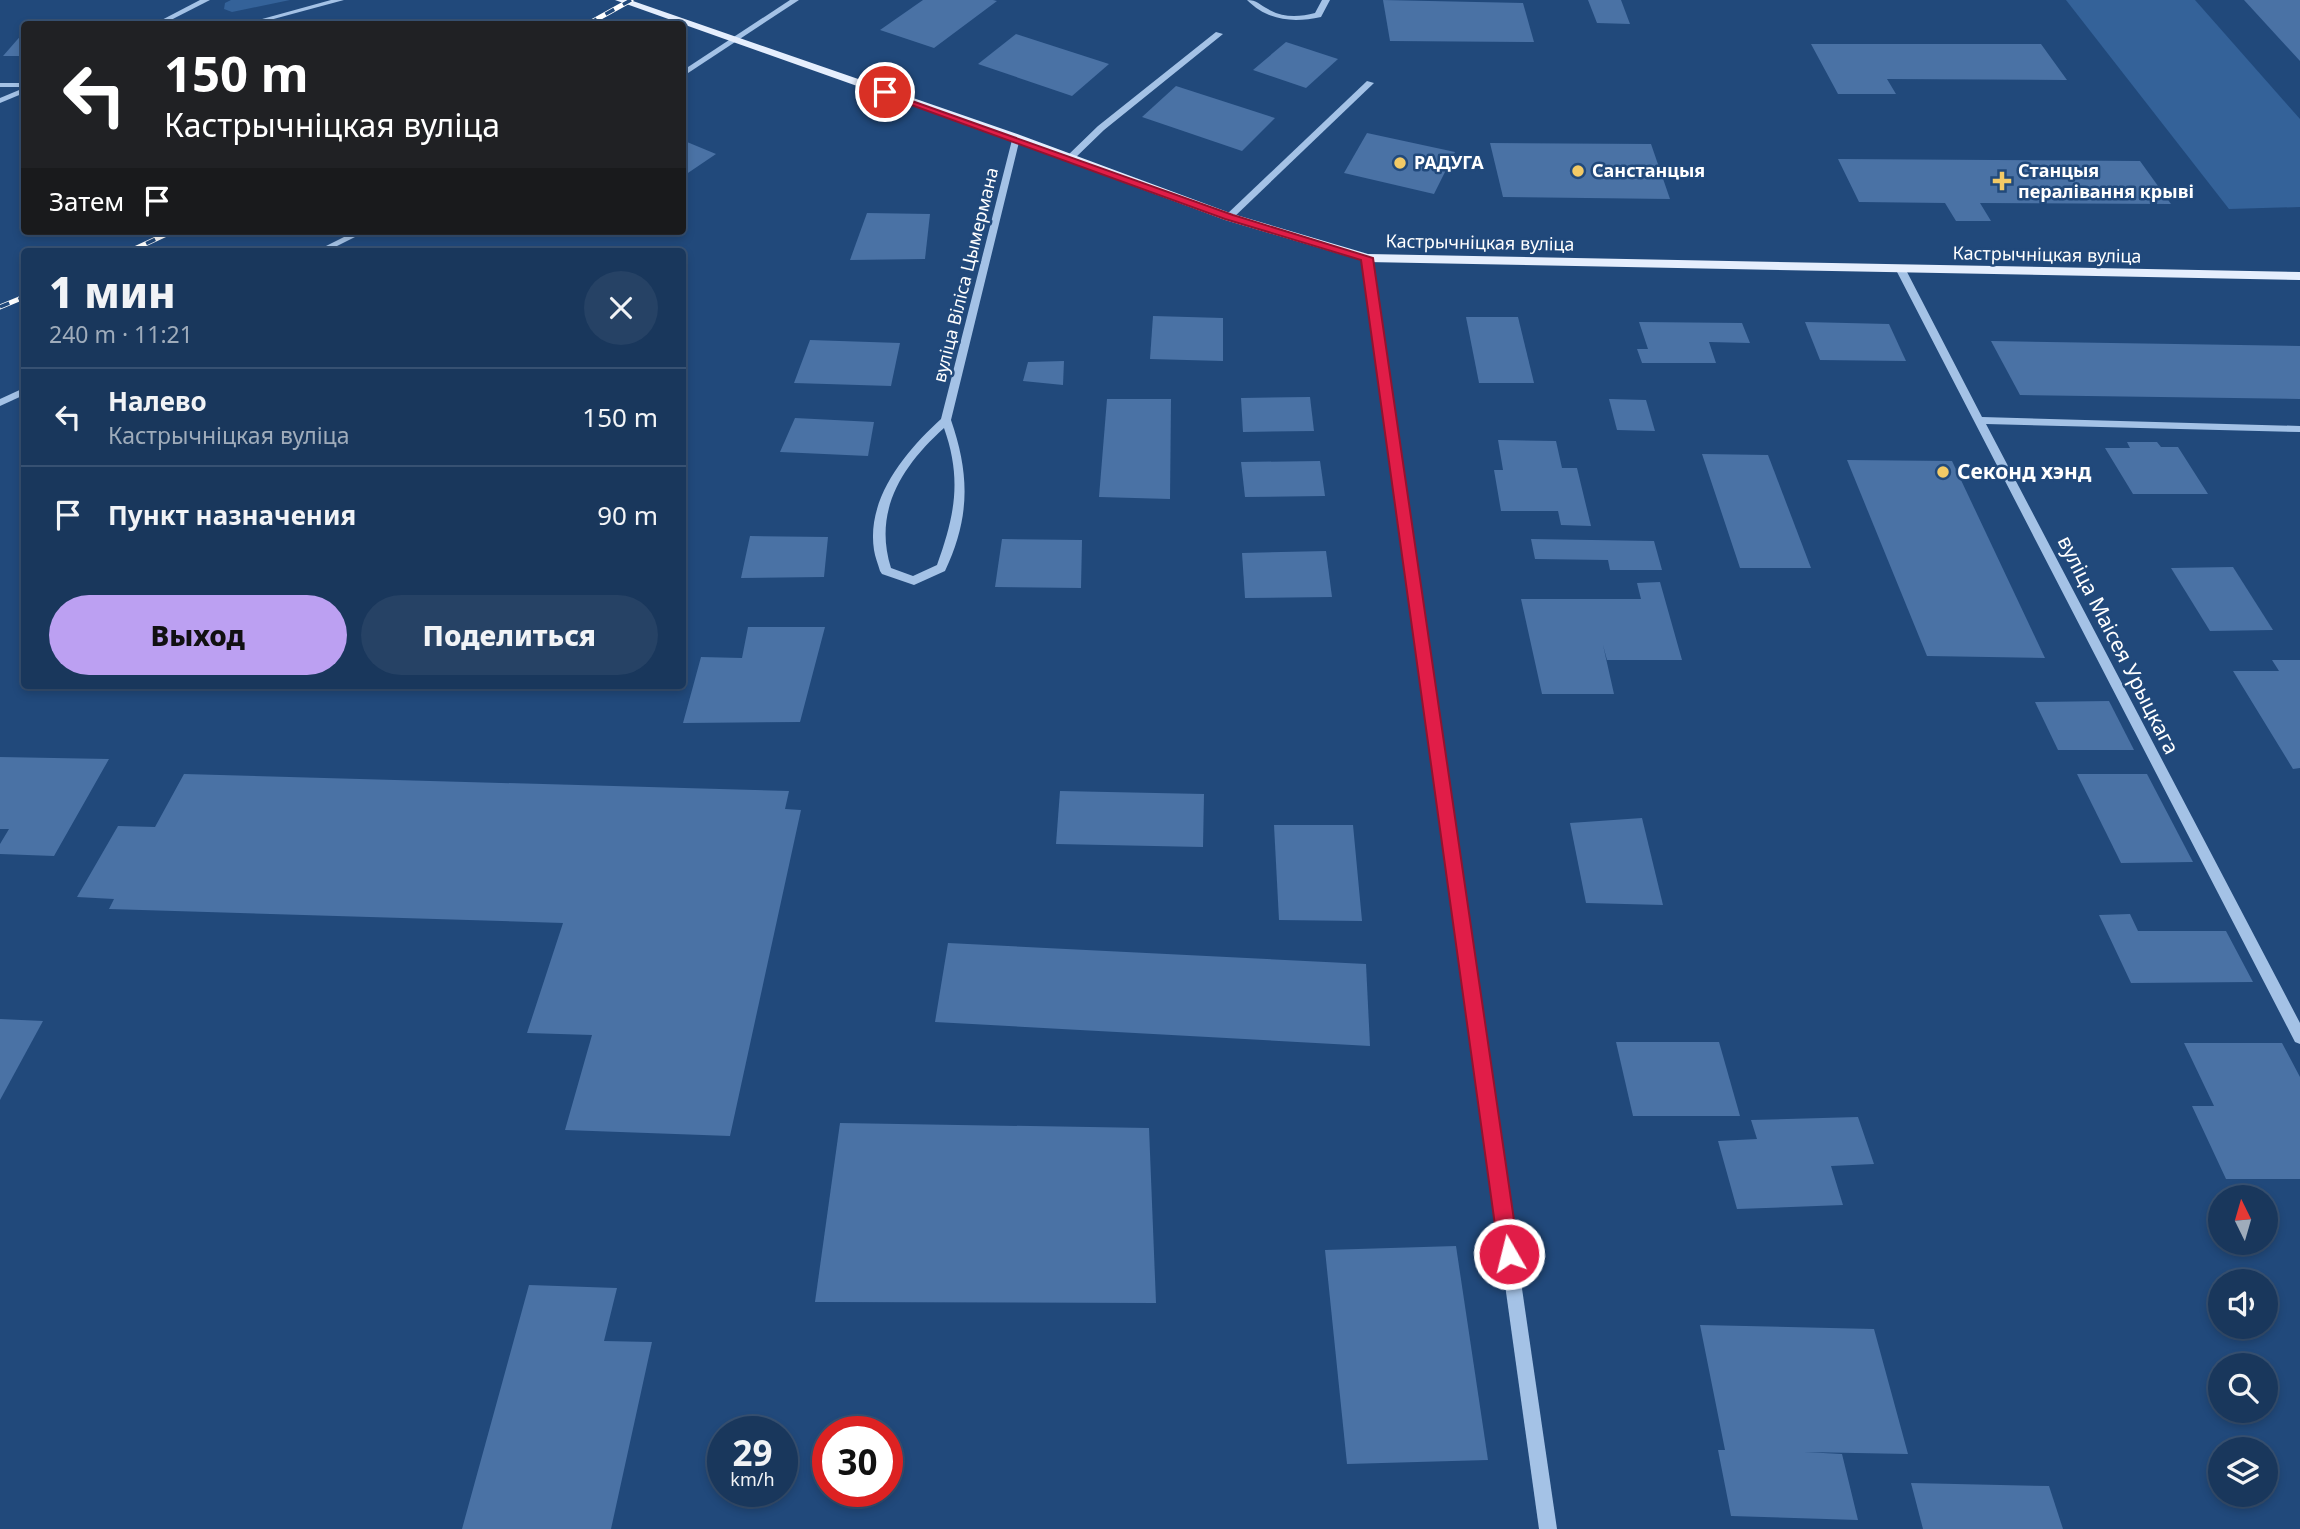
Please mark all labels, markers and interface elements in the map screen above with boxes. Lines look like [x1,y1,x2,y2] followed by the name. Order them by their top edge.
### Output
[164,40,309,106] text: 150 m
[49,49,140,140] icon: left
[855,62,915,122] pin
[866,73,904,111] icon: arrive
[164,103,500,146] text: Кастрычніцкая вуліца
[1414,150,1484,174] place label: РАДУГА
[1392,155,1408,171] marker: РАДУГА
[1592,158,1705,182] place label: Санстанцыя
[2018,158,2194,203] place label: Станцыя пералівання крыві
[1570,163,1586,179] marker: Санстанцыя
[927,165,1003,385] street label: вуліца Віліса Цымермана
[1992,171,2012,191] marker: Станцыя пералівання крыві
[138,182,176,220] icon: arrive
[49,183,124,219] text: Затем
[1385,228,1575,256] street label: Кастрычніцкая вуліца
[1952,240,2142,268] street label: Кастрычніцкая вуліца
[49,263,176,320] text: 1 мин
[584,271,658,345] button: close
[49,318,193,350] text: 240 m · 11:21
[108,383,207,419] text: Налево
[49,398,87,436] icon: left
[582,399,658,435] text: 150 m
[108,419,349,451] text: Кастрычніцкая вуліца
[1957,457,2092,485] place label: Секонд хэнд
[1935,464,1951,480] marker: Секонд хэнд
[49,496,87,534] icon: arrive
[108,497,356,533] text: Пункт назначения
[597,497,658,533] text: 90 m
[2052,530,2186,759] street label: вуліца Маісея Урыцкага
[49,595,347,675] button: Выход
[361,595,658,675] button: Поделиться
[2208,1185,2278,1255] north arrow
[2208,1185,2278,1507] map controls
[1472,1217,1546,1291] position arrow
[2208,1269,2278,1339] button: sound
[2208,1353,2278,1423] button: search
[812,1416,903,1507] speed limit sign: 30
[732,1429,773,1476] text: 29
[2208,1437,2278,1507] button: layers
[730,1467,775,1491] text: km/h

